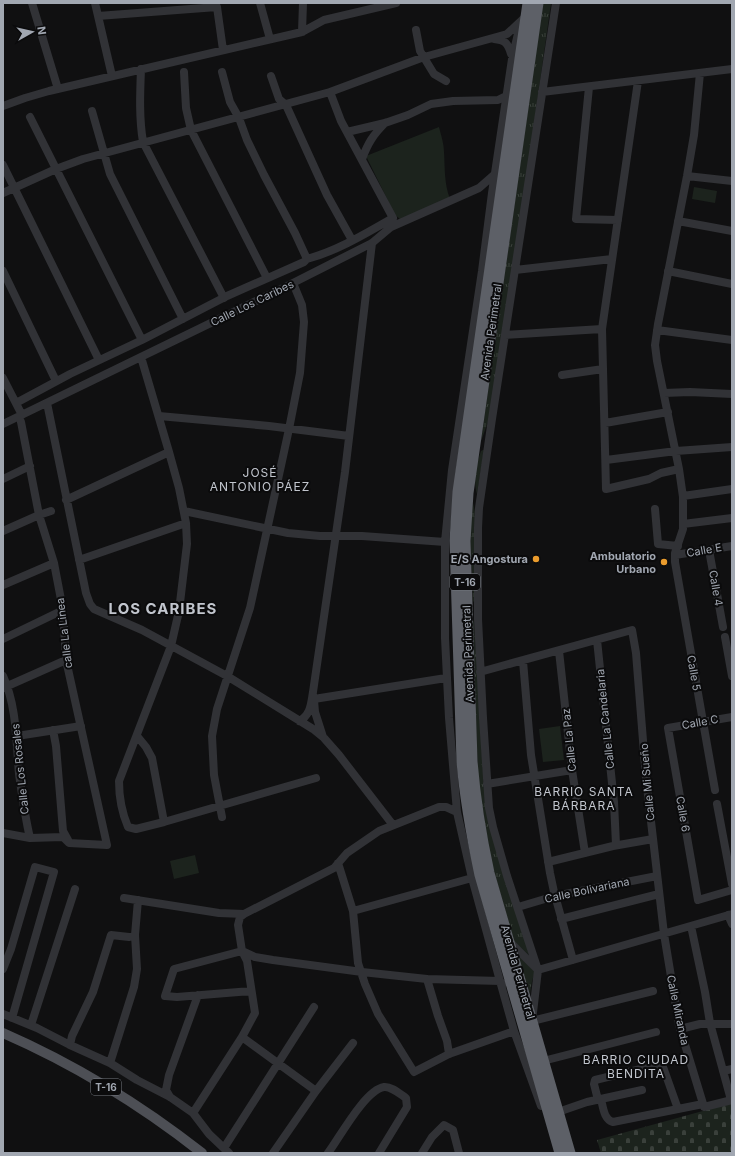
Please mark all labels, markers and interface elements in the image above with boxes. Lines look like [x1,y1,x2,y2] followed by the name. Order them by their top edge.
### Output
[12,12,52,52] north arrow
[34,25,49,36] text: N
[208,277,296,329] street label: Calle Los Caribes
[477,283,505,381] street label: Avenida Perimetral
[210,465,310,494] district label: JOSÉ ANTONIO PÁEZ
[685,540,723,560] street label: Calle E
[590,549,656,576] place label: Ambulatorio Urbano
[451,552,528,566] place label: E/S Angostura
[531,554,541,564] marker: E/S Angostura
[659,557,669,567] marker: Ambulatorio Urbano
[706,569,726,607] street label: Calle 4
[450,574,480,590] road number: T-16
[53,597,75,669] street label: calle La Linea
[109,599,217,618] district label: LOS CARIBES
[459,605,477,703] street label: Avenida Perimetral
[684,654,704,692] street label: Calle 5
[593,668,617,770] street label: Calle La Candelaria
[559,708,579,772] street label: Calle La Paz
[681,712,719,732] street label: Calle C
[8,723,32,815] street label: Calle Los Rosales
[637,742,657,821] street label: Calle Mi Sueño
[534,784,634,813] district label: BARRIO SANTA BÁRBARA
[673,795,693,833] street label: Calle 6
[543,874,631,906] street label: Calle Bolivariana
[498,923,538,1021] street label: Avenida Perimetral
[664,974,692,1046] street label: Calle Miranda
[583,1052,689,1081] district label: BARRIO CIUDAD BENDITA
[91,1079,121,1095] road number: T-16

